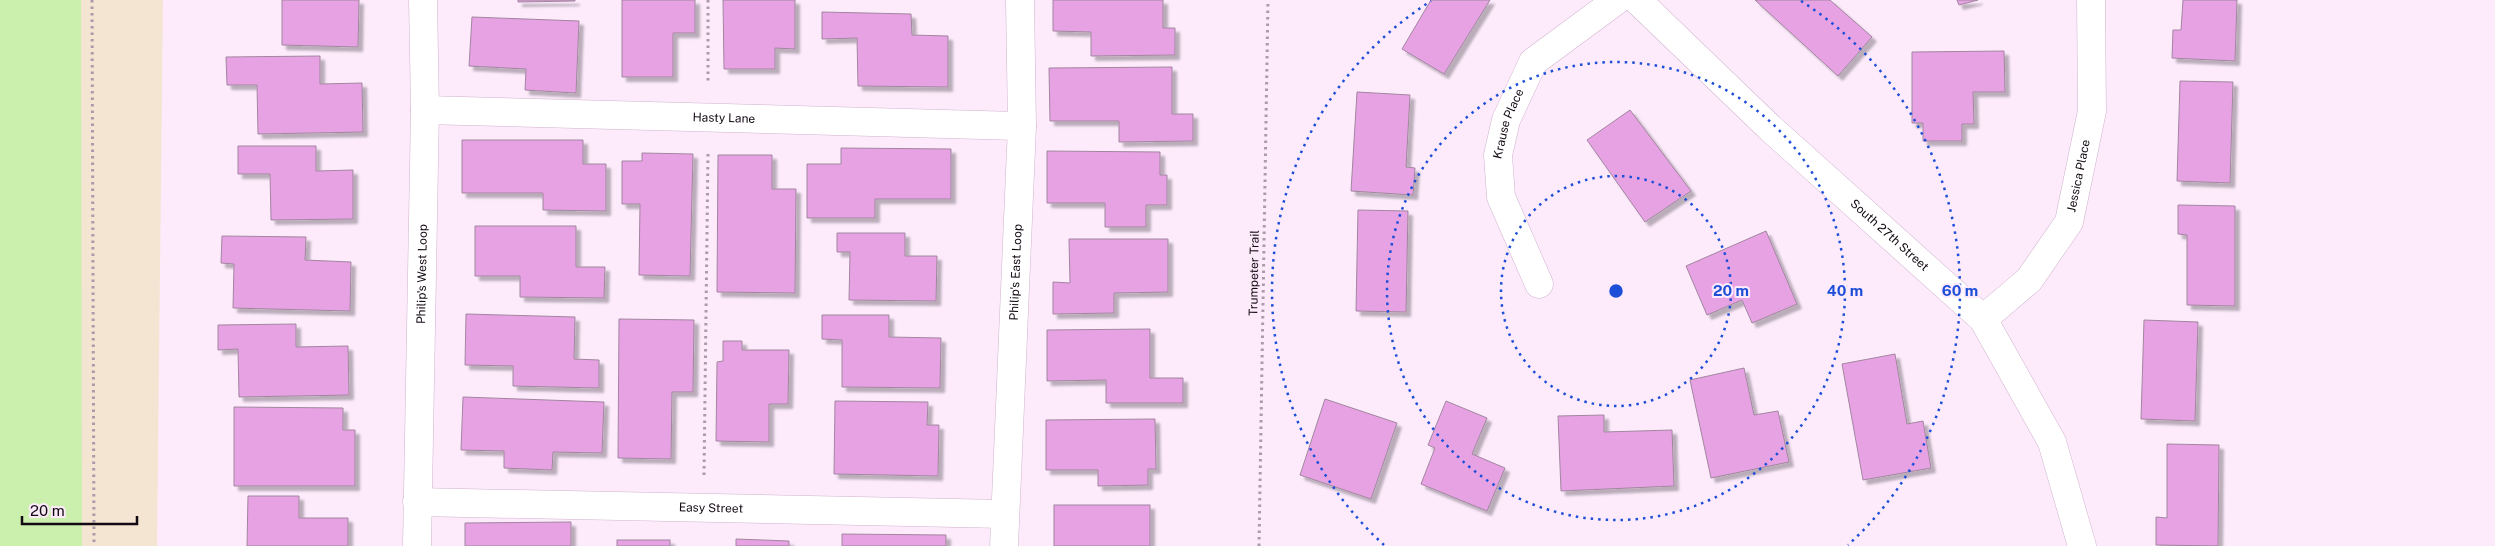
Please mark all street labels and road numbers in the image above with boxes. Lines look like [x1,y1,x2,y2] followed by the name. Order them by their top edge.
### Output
[1490,86,1527,160] street label: Krause Place
[692,110,756,126] street label: Hasty Lane
[2064,138,2093,213] street label: Jessica Place
[1847,196,1932,274] street label: South 27th Street
[414,224,430,324] street label: Philip's West Loop
[1007,224,1025,321] street label: Philip's East Loop
[1246,230,1262,316] street label: Trumpeter Trail
[679,500,744,516] street label: Easy Street

